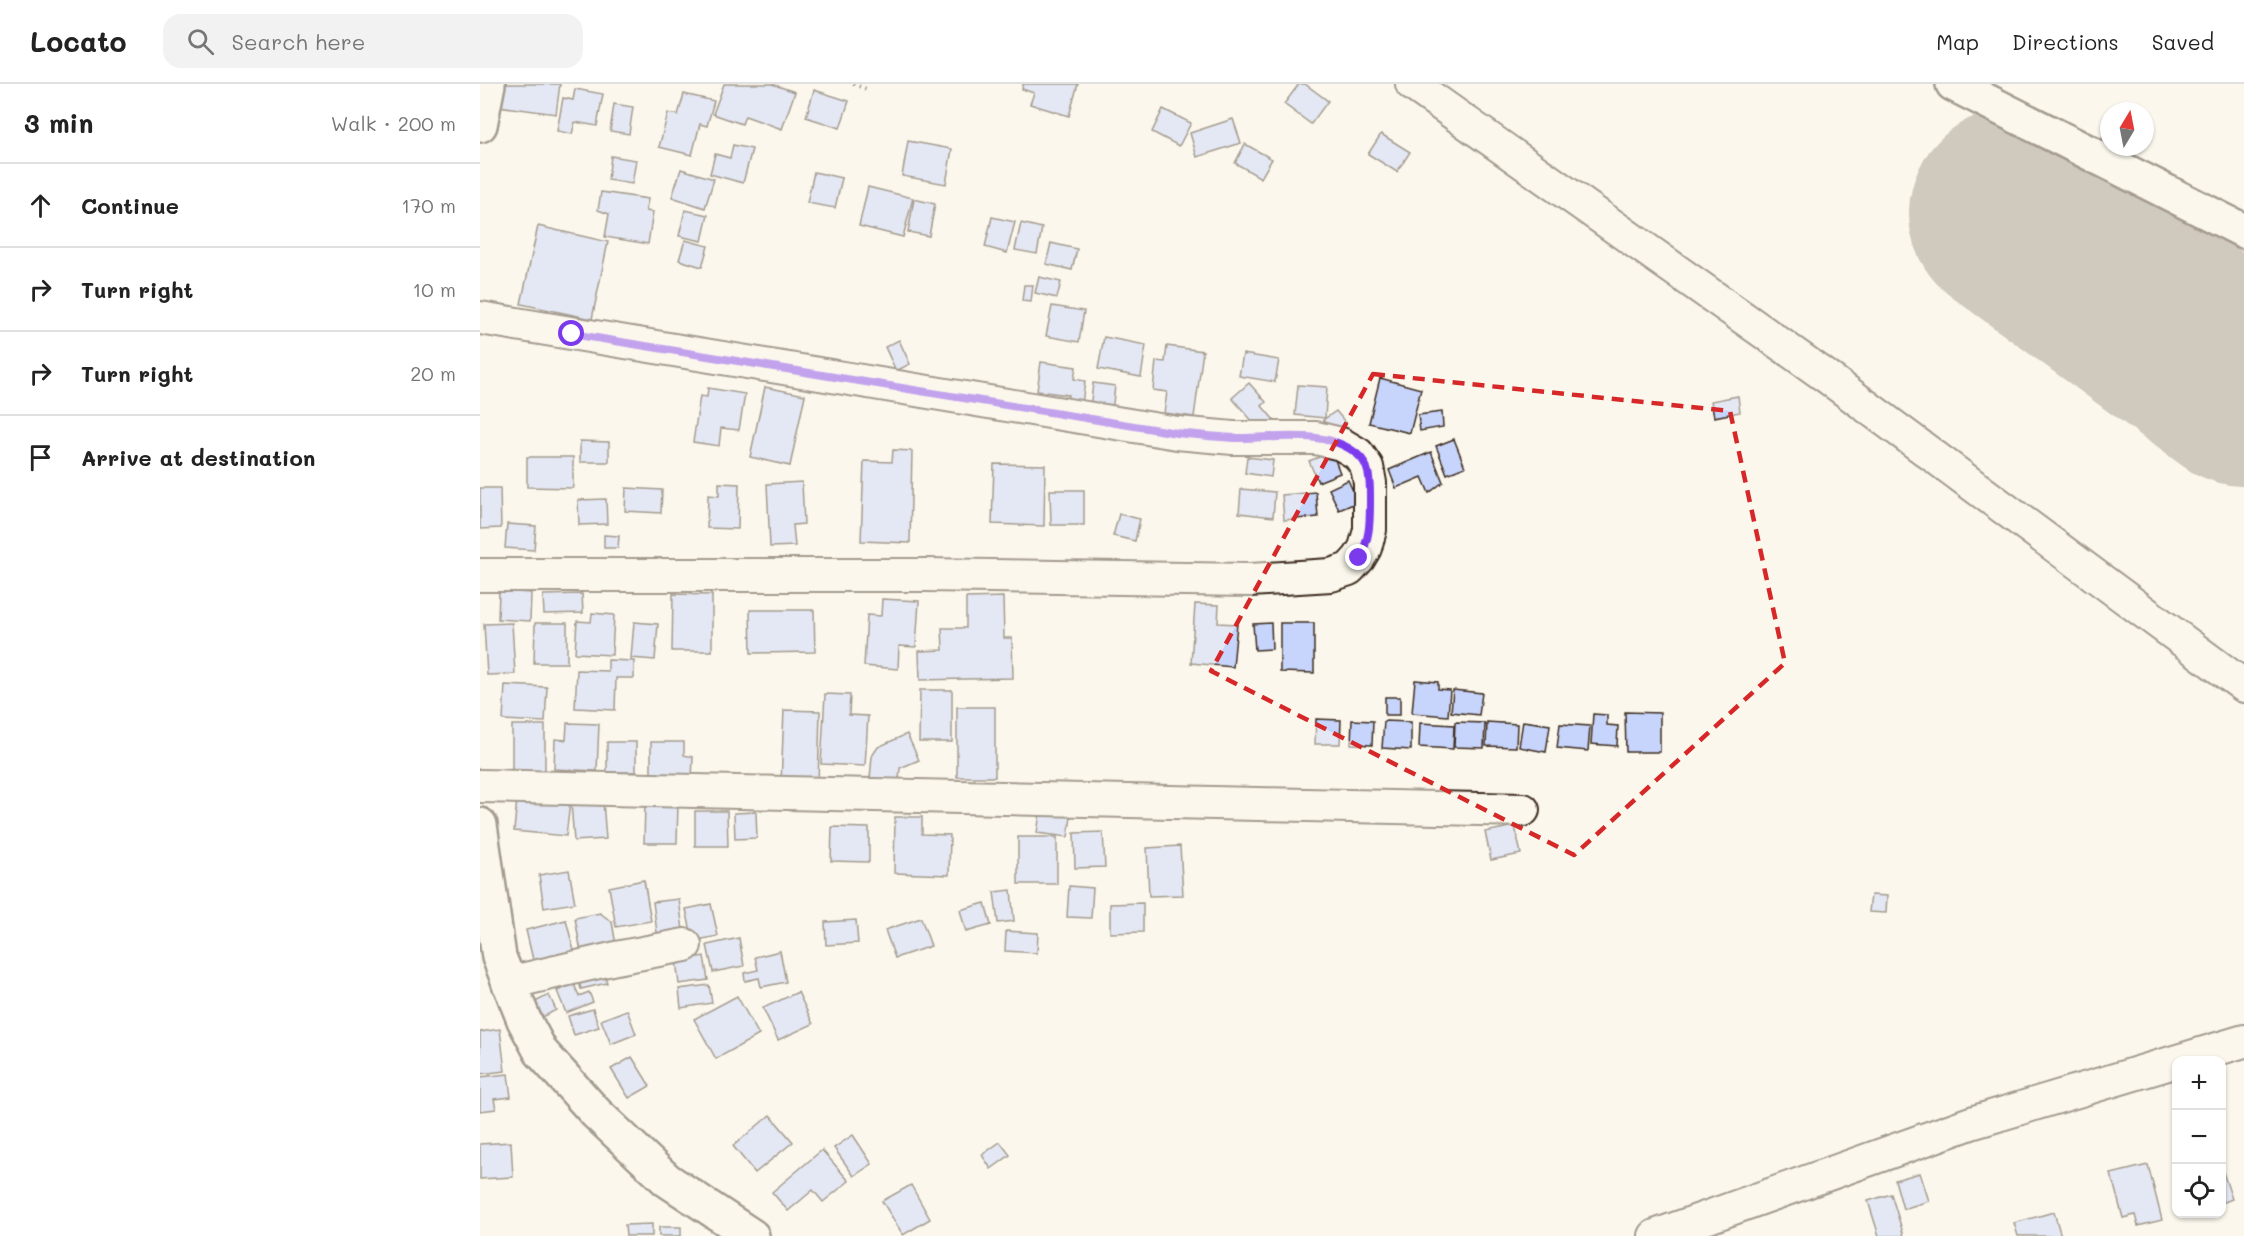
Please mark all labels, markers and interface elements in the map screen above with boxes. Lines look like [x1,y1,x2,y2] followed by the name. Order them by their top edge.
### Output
[163,14,583,68] search box
[30,23,127,59] text: Locato
[184,25,217,58] icon: search
[232,27,365,56] text: Search here
[1936,28,1979,55] text: Map
[2012,28,2119,55] text: Directions
[2152,28,2214,55] text: Saved
[2100,102,2154,156] north arrow
[24,106,93,140] text: 3 min
[331,110,456,136] text: Walk · 200 m
[24,189,57,222] icon: ahead
[81,191,179,220] text: Continue
[401,192,456,218] text: 170 m
[24,273,57,306] icon: right
[81,275,193,304] text: Turn right
[412,276,456,302] text: 10 m
[558,320,584,346] route start
[24,357,57,390] icon: right
[81,359,193,388] text: Turn right
[410,360,456,386] text: 20 m
[24,441,57,474] icon: arrive
[81,443,316,472] text: Arrive at destination
[1345,544,1371,570] route end
[2172,1056,2226,1218] map controls
[2172,1056,2226,1110] button: +
[2172,1110,2226,1164] button: −
[2172,1164,2226,1218] button: locate

